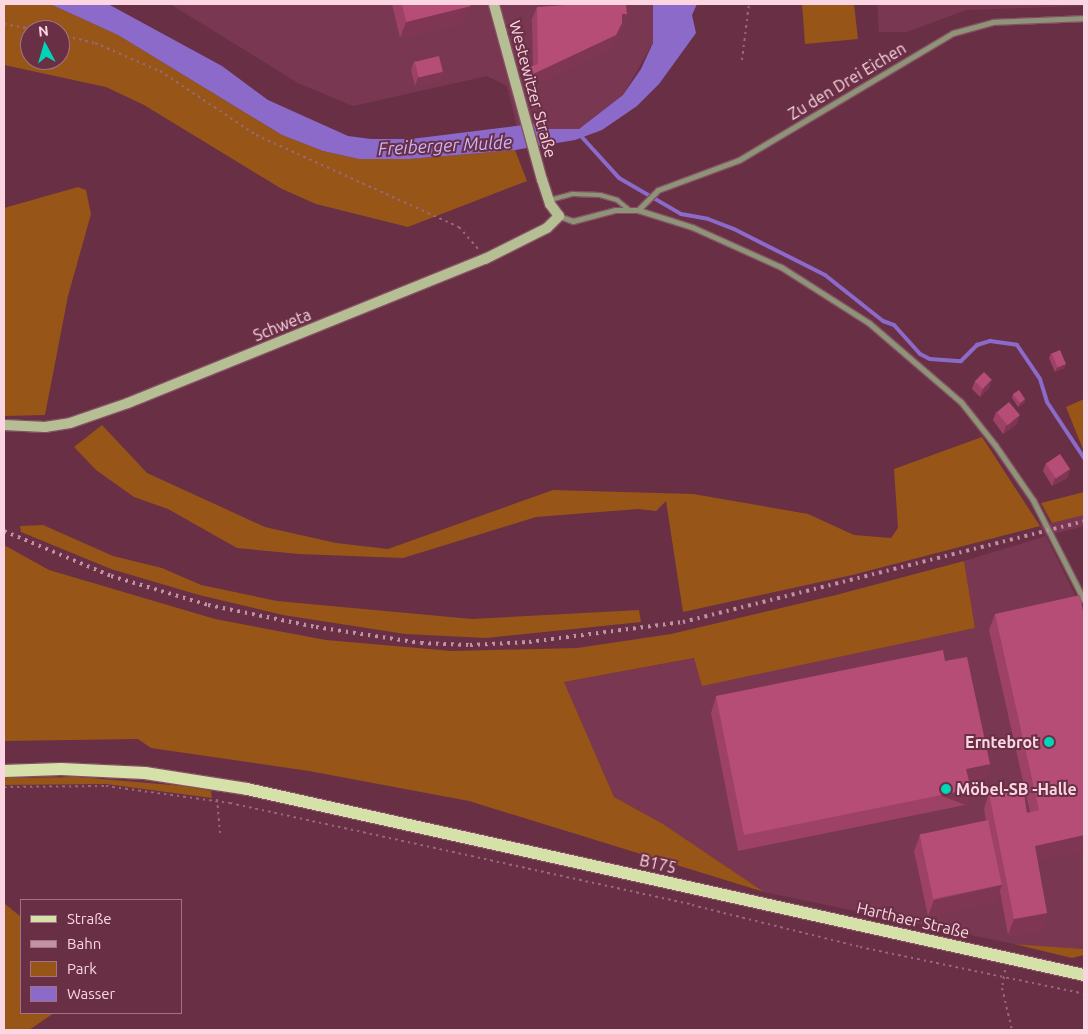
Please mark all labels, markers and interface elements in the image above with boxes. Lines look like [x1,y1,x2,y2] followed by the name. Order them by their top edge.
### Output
[505,18,561,160] street label: Westewitzer Straße
[20,20,70,70] north arrow
[37,23,50,40] text: N
[785,38,909,124] street label: Zu den Drei Eichen
[377,131,513,159] water label: Freiberger Mulde
[250,305,314,345] street label: Schweta
[965,732,1039,752] place label: Erntebrot
[1043,736,1055,748] marker: Erntebrot
[956,779,1077,799] place label: Möbel-SB -Halle
[940,783,952,795] marker: Möbel-SB -Halle
[638,850,678,878] street label: B175
[855,898,971,942] street label: Harthaer Straße
[20,899,182,1014] legend
[67,910,111,927] text: Straße
[67,935,101,952] text: Bahn
[67,960,97,977] text: Park
[67,985,115,1002] text: Wasser

